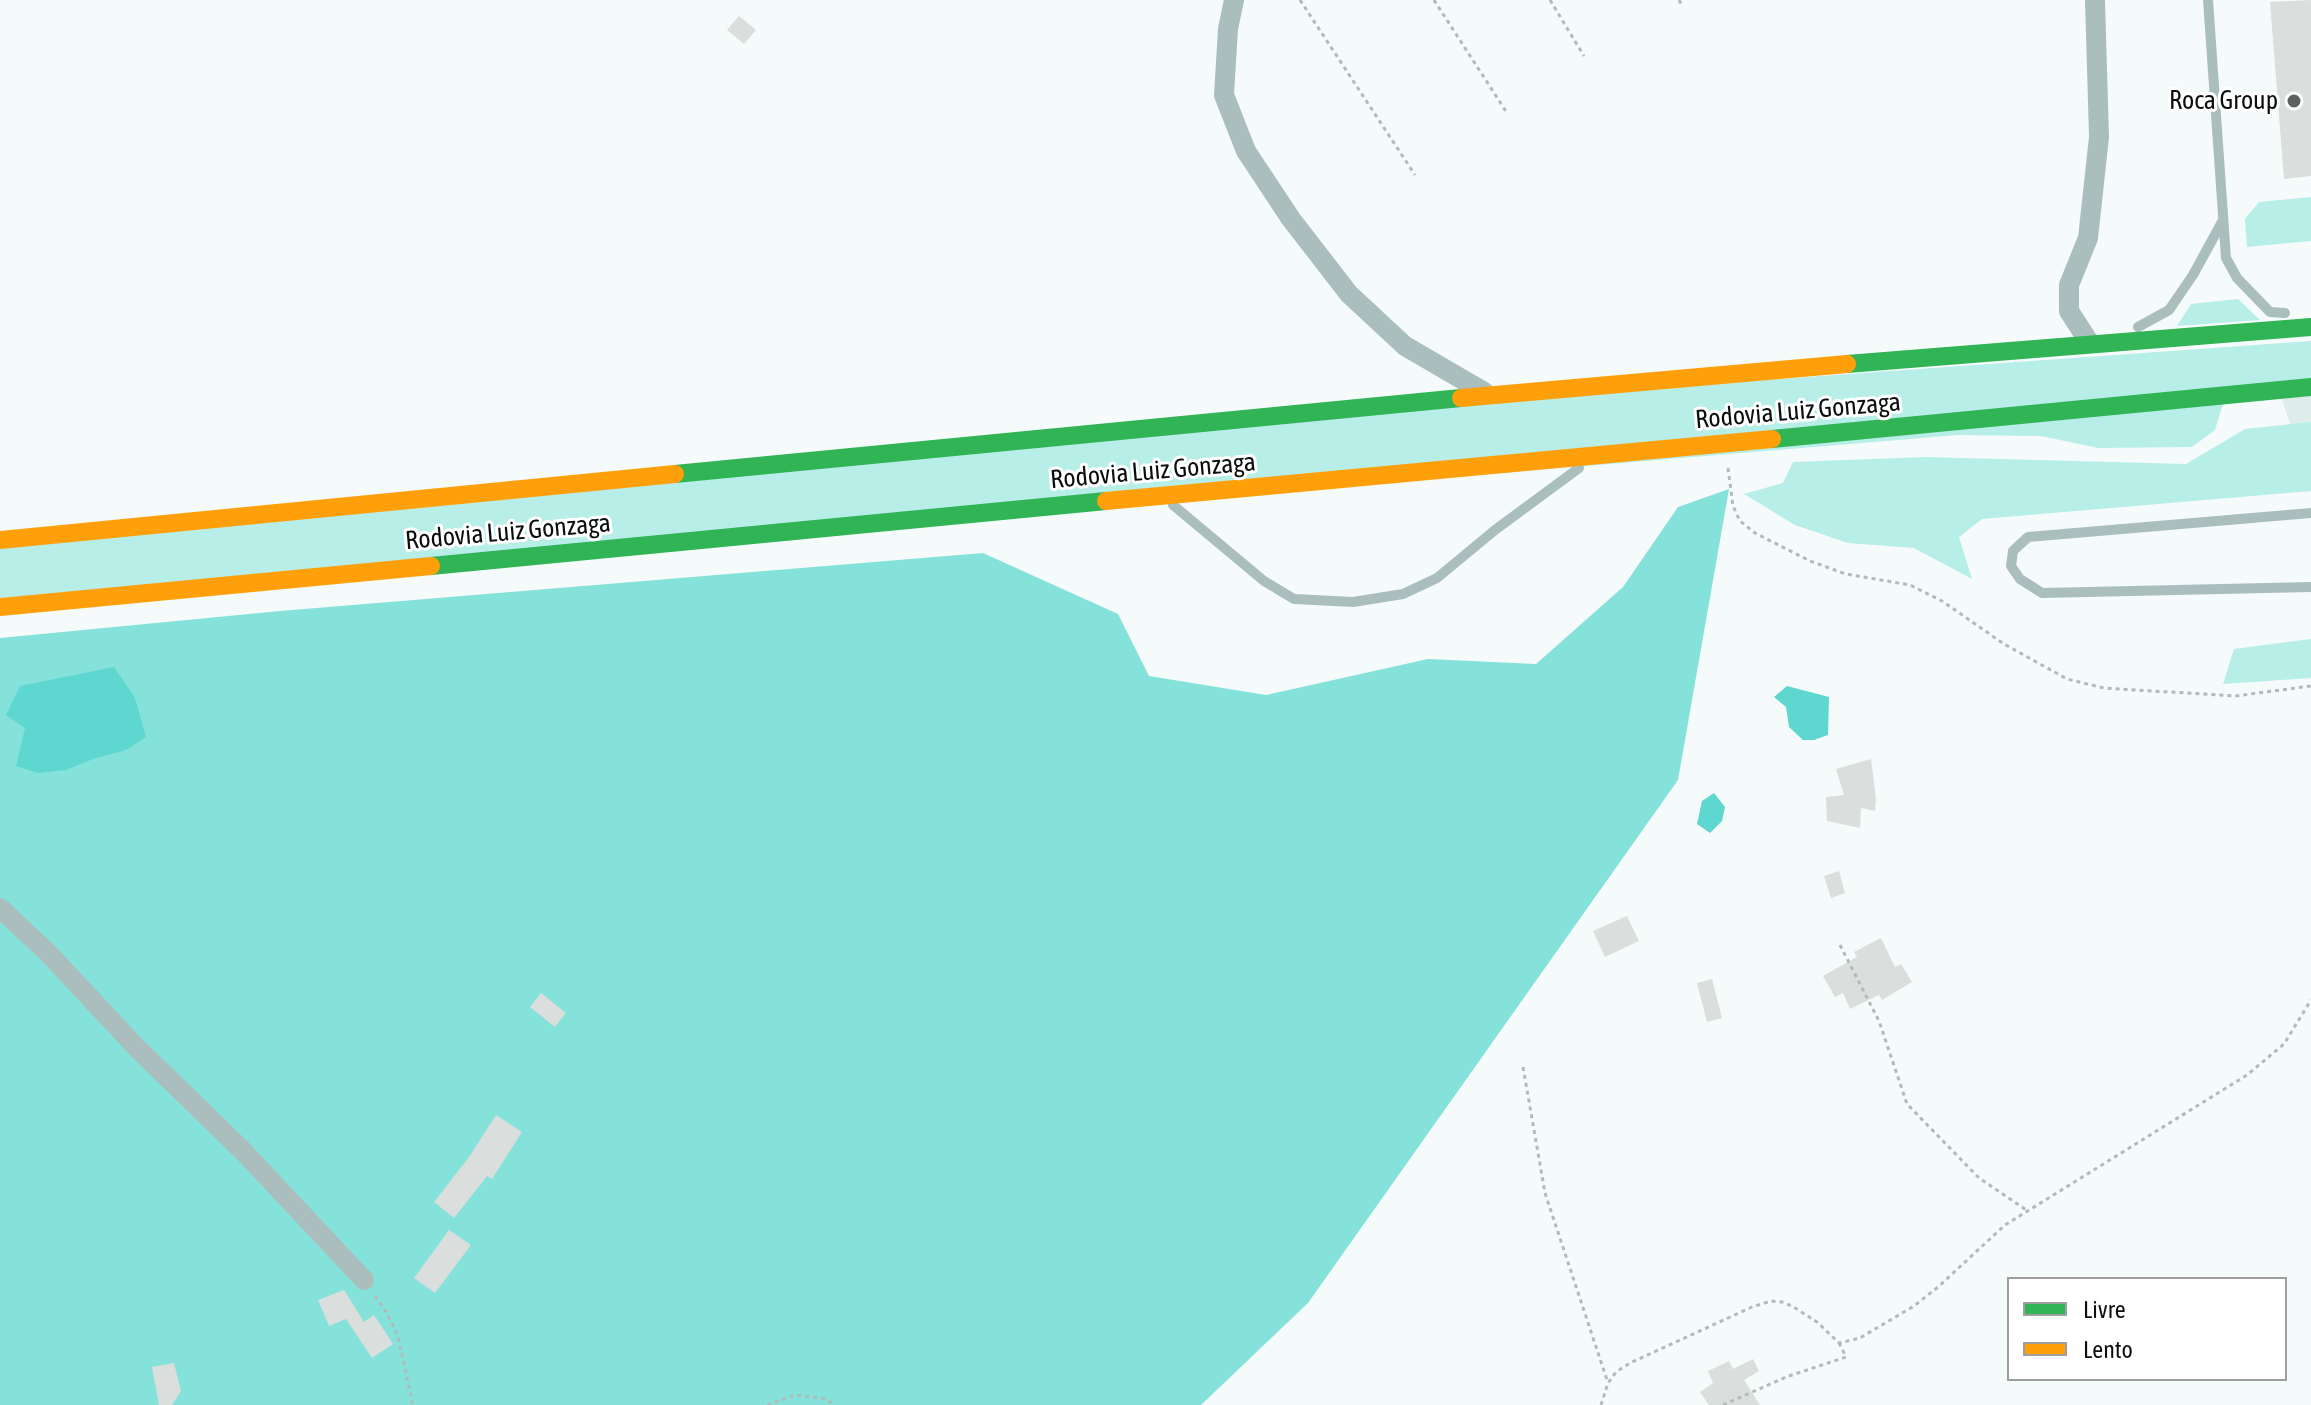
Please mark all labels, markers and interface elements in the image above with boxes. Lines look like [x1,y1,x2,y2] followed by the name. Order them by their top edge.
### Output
[2169,85,2278,117] place label: Roca Group
[2285,92,2303,110] marker: Roca Group
[1694,386,1902,436] street label: Rodovia Luiz Gonzaga
[1049,446,1257,496] street label: Rodovia Luiz Gonzaga
[404,507,612,557] street label: Rodovia Luiz Gonzaga
[2007,1277,2287,1381] legend
[2083,1296,2126,1323] text: Livre
[2083,1336,2133,1363] text: Lento

